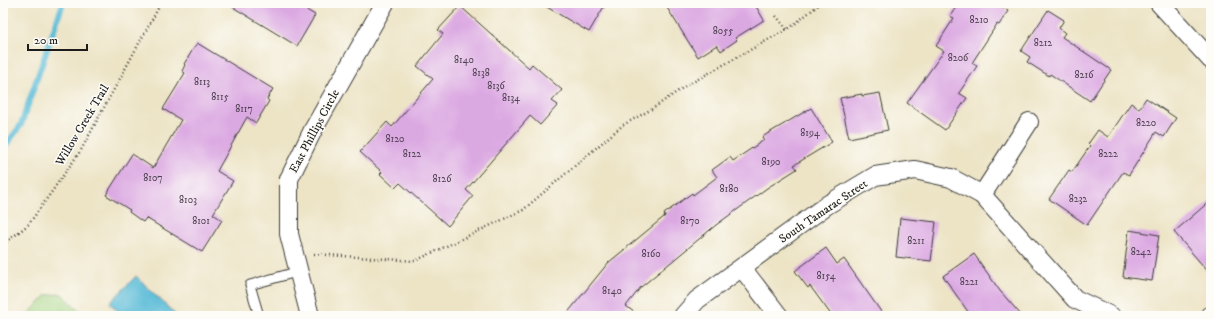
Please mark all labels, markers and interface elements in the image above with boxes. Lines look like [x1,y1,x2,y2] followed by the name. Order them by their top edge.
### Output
[970,14,988,26] house number: 8210
[713,25,733,37] house number: 8055
[28,26,87,52] scale bar
[34,33,58,48] text: 20 m
[1034,37,1052,49] house number: 8212
[948,52,969,64] house number: 8206
[454,54,474,66] house number: 8140
[472,67,490,79] house number: 8138
[1075,69,1094,81] house number: 8216
[194,76,210,88] house number: 8113
[487,80,506,92] house number: 8136
[52,82,113,170] street label: Willow Creek Trail
[286,87,343,176] street label: East Phillips Circle
[211,91,229,103] house number: 8115
[502,92,520,104] house number: 8134
[235,103,253,115] house number: 8117
[1136,117,1156,129] house number: 8220
[800,127,820,139] house number: 8194
[386,133,404,145] house number: 8120
[403,148,421,160] house number: 8122
[1098,148,1118,160] house number: 8222
[761,156,781,168] house number: 8190
[143,172,163,184] house number: 8107
[433,173,452,185] house number: 8126
[776,176,871,247] street label: South Tamarac Street
[719,183,739,195] house number: 8180
[1069,193,1087,205] house number: 8232
[179,194,197,206] house number: 8103
[192,215,210,227] house number: 8101
[680,215,700,227] house number: 8170
[907,235,925,247] house number: 8211
[1131,246,1151,258] house number: 8242
[641,248,661,260] house number: 8160
[817,270,836,282] house number: 8154
[960,276,979,288] house number: 8221
[602,285,622,297] house number: 8140

